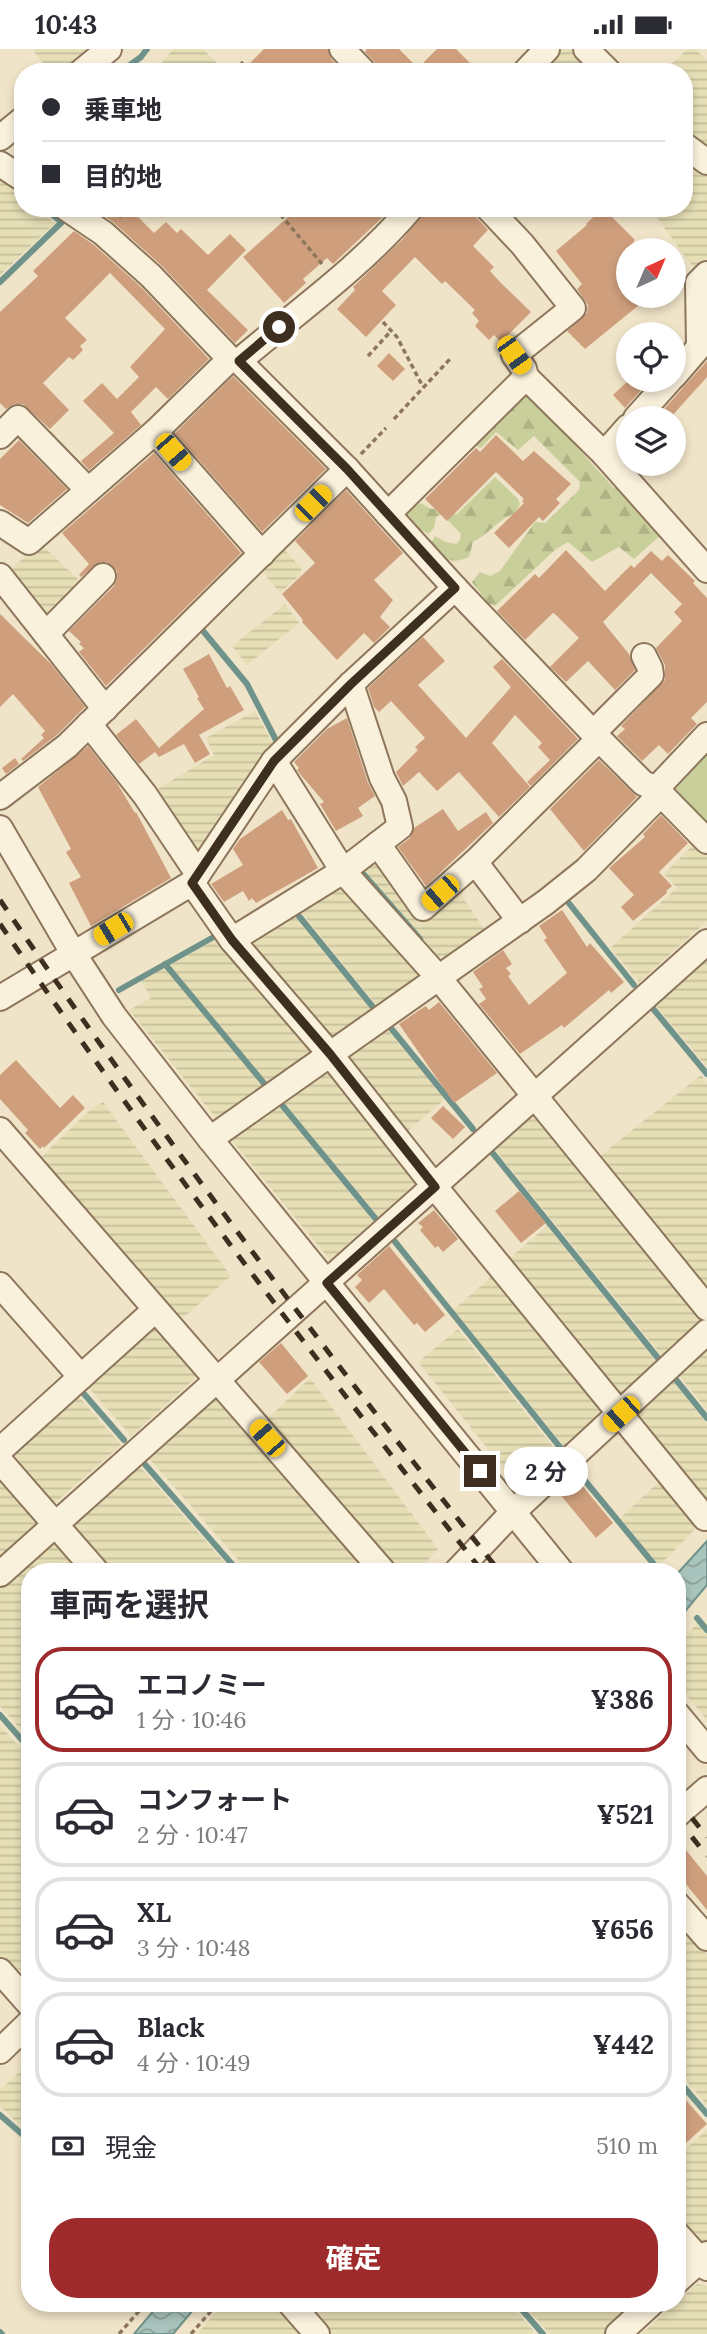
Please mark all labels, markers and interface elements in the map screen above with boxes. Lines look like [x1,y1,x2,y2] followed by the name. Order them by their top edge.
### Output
[35,8,97,41] text: 10:43
[84,93,162,126] text: 乗車地
[84,160,162,193] text: 目的地
[616,238,686,308] north arrow
[616,238,686,476] map controls
[263,311,295,343] route start
[616,322,686,392] button: locate
[494,332,535,378] car
[616,406,686,476] button: layers
[152,429,195,475] car
[291,481,336,525] car
[418,871,463,915] car
[90,909,137,949] car
[599,1392,644,1436] car
[246,1415,289,1461] car
[504,1447,588,1495] callout: 2 分
[464,1455,496,1487] route end
[525,1457,567,1486] text: 2 分
[49,1584,209,1625] text: 車両を選択
[53,1668,116,1731] icon: car
[137,1668,267,1701] text: エコノミー
[591,1683,654,1716] text: ¥386
[137,1705,246,1734] text: 1 分 · 10:46
[53,1783,116,1846] icon: car
[137,1783,292,1816] text: コンフォート
[597,1798,654,1831] text: ¥521
[137,1820,248,1849] text: 2 分 · 10:47
[137,1896,171,1929] text: XL
[53,1898,116,1961] icon: car
[591,1913,654,1946] text: ¥656
[137,1933,251,1962] text: 3 分 · 10:48
[137,2011,205,2044] text: Black
[53,2013,116,2076] icon: car
[593,2028,654,2061] text: ¥442
[137,2048,251,2077] text: 4 分 · 10:49
[49,2127,87,2165] icon: cash
[105,2131,157,2164] text: 現金
[596,2131,658,2160] text: 510 m
[49,2218,658,2298] button: 確定

